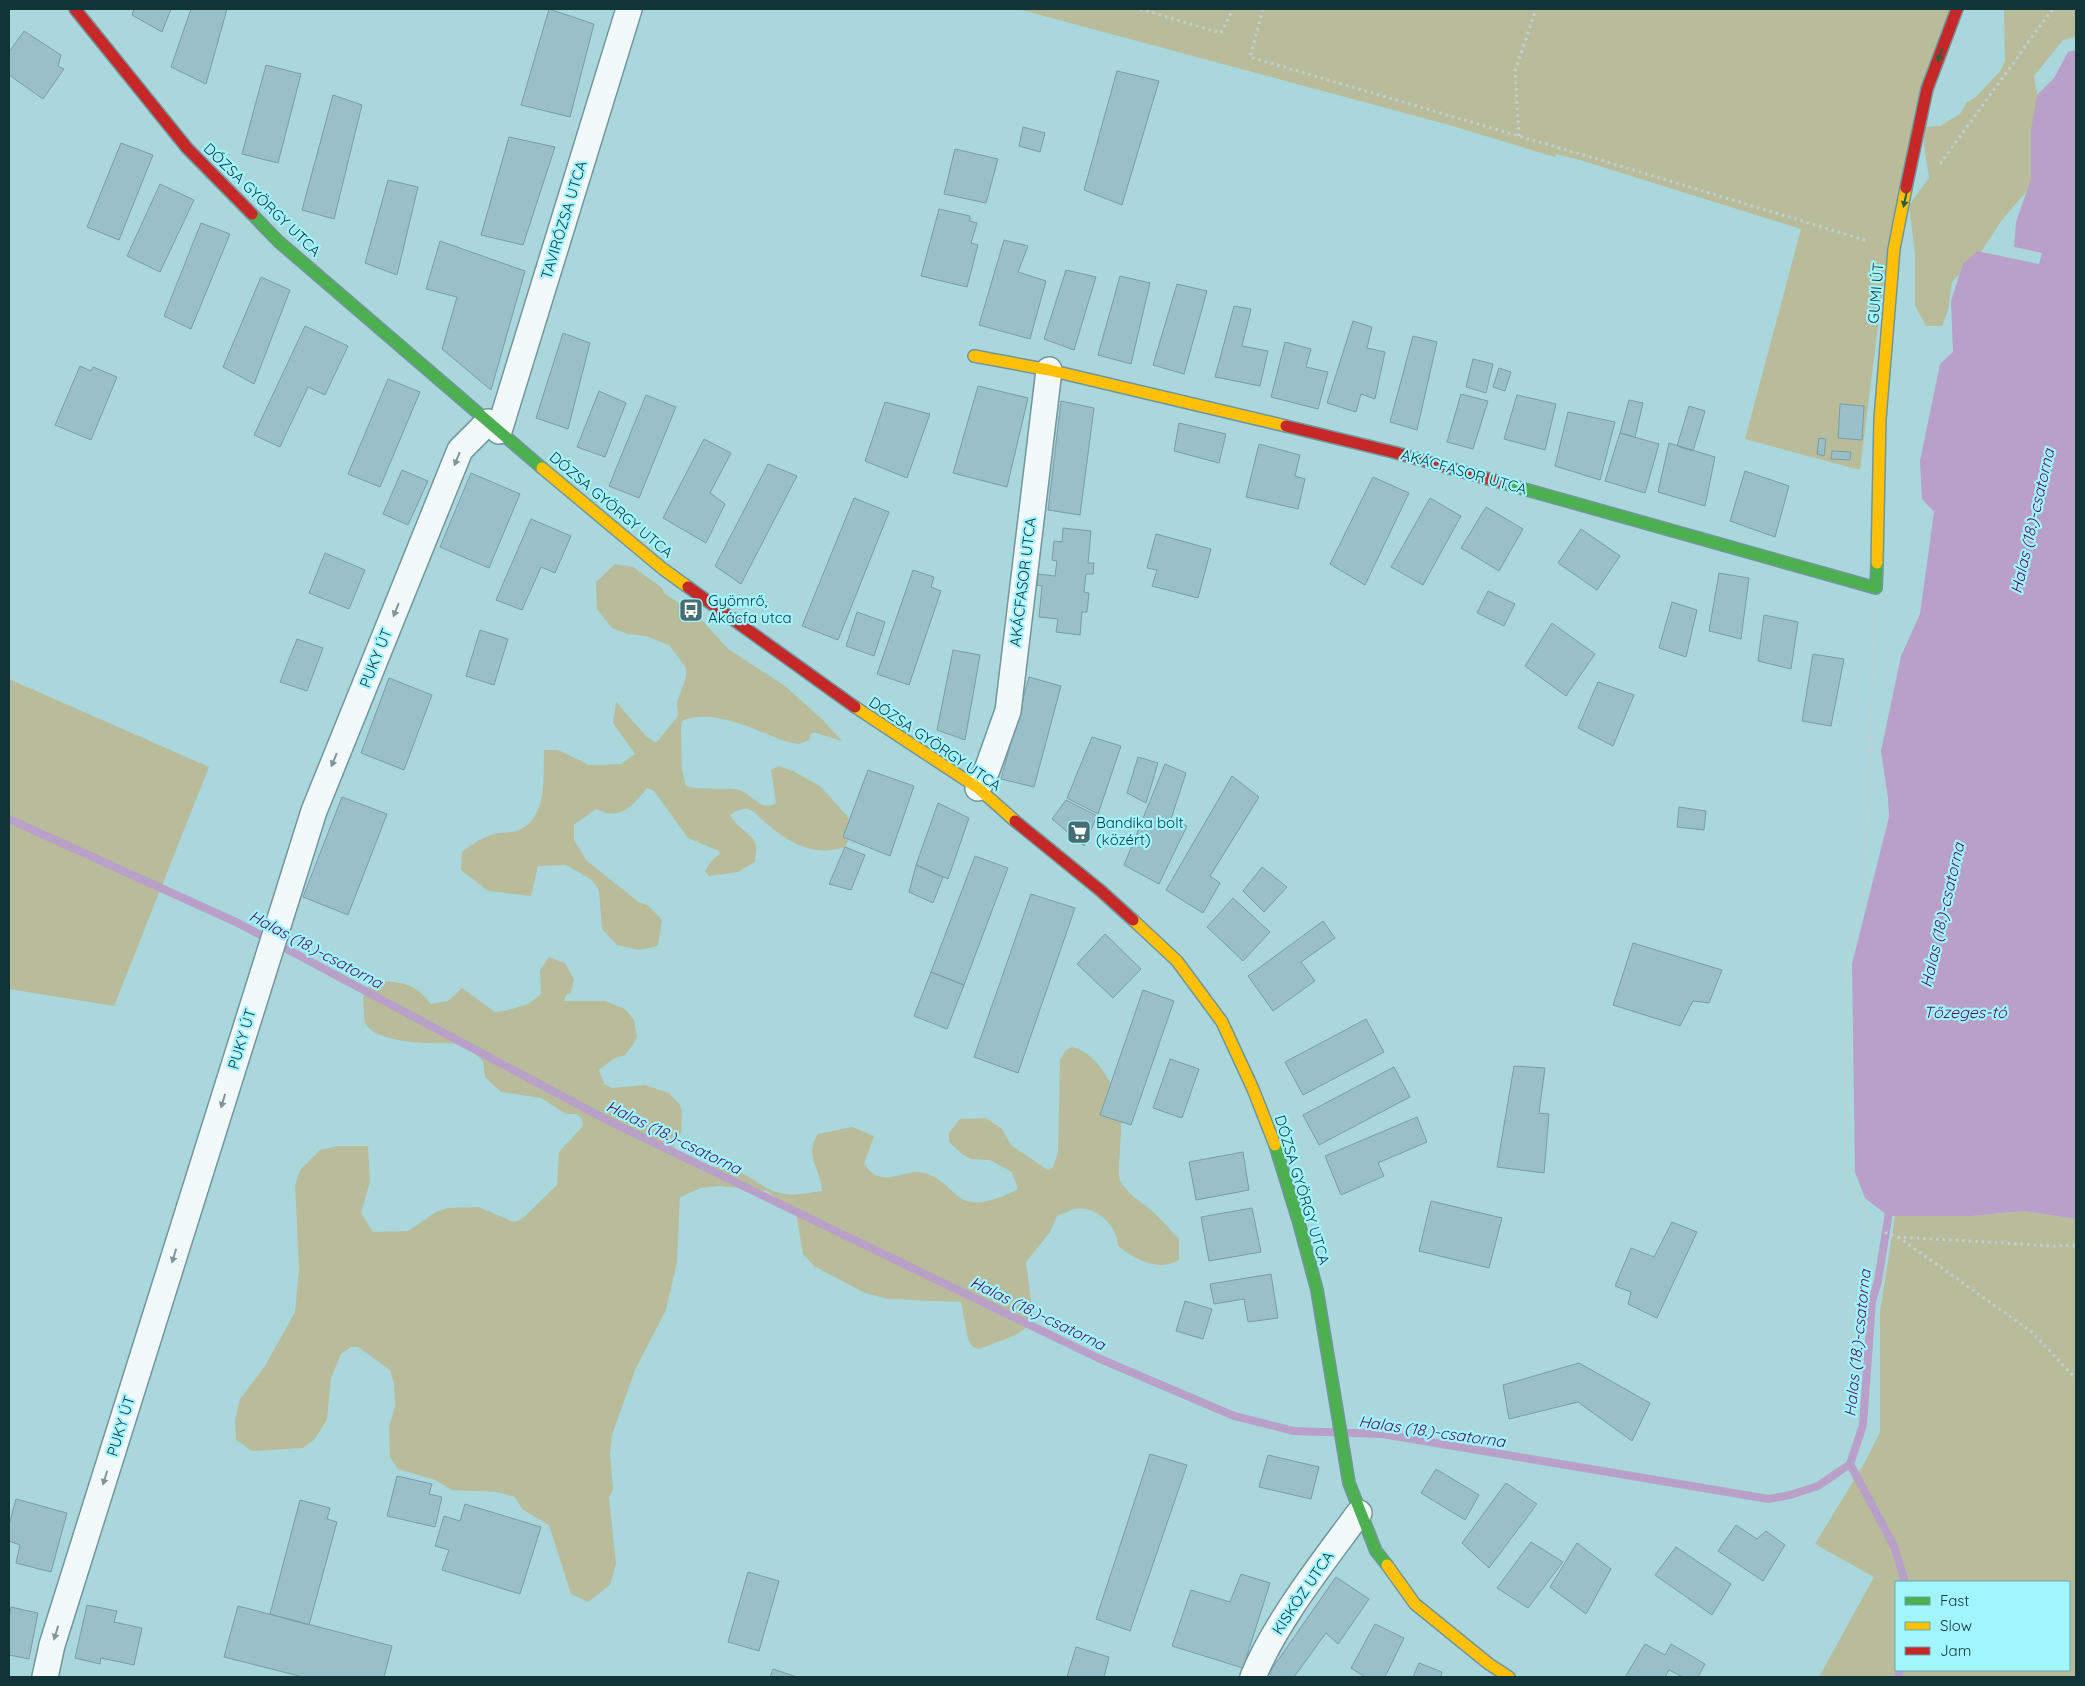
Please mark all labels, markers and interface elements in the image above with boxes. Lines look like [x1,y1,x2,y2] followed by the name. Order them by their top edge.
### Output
[1936,47,1943,62] one-way arrow
[200,139,325,261] street label: DÓZSA GYÖRGY UTCA
[536,158,591,281] street label: TAVIRÓZSA UTCA
[1901,192,1909,207] one-way arrow
[1863,262,1888,324] street label: GUMI ÚT
[1399,444,1530,499] street label: AKÁCFASOR UTCA
[2006,445,2059,595] water label: Halas (18.)-csatorna
[546,447,677,562] street label: DÓZSA GYÖRGY UTCA
[452,452,460,466] one-way arrow
[1005,516,1040,648] street label: AKÁCFASOR UTCA
[708,591,792,627] place label: Gyömrő, Akácfa utca
[678,597,704,623] bus stop icon: Gyömrő, Akácfa utca
[392,603,400,618] one-way arrow
[355,625,396,690] street label: PUKY ÚT
[866,692,1005,795] street label: DÓZSA GYÖRGY UTCA
[330,753,338,767] one-way arrow
[1096,813,1184,849] place label: Bandika bolt (közért)
[1066,819,1092,845] supermarket icon: Bandika bolt (közért)
[1916,839,1969,989] water label: Halas (18.)-csatorna
[246,905,387,993] water label: Halas (18.)-csatorna
[1923,1002,2008,1022] water label: Tőzeges-tó
[223,1006,260,1071] street label: PUKY ÚT
[218,1094,226,1109] one-way arrow
[603,1096,746,1179] water label: Halas (18.)-csatorna
[1271,1113,1334,1267] street label: DÓZSA GYÖRGY UTCA
[170,1249,178,1264] one-way arrow
[1839,1267,1875,1418] water label: Halas (18.)-csatorna
[967,1272,1110,1355] water label: Halas (18.)-csatorna
[102,1393,139,1458] street label: PUKY ÚT
[1357,1411,1508,1451] water label: Halas (18.)-csatorna
[100,1471,108,1486] one-way arrow
[1268,1547,1338,1638] street label: KISKÖZ UTCA
[1895,1581,2070,1671] legend
[1940,1591,1969,1610] text: Fast
[1940,1616,1972,1635] text: Slow
[52,1626,60,1641] one-way arrow
[1940,1641,1971,1660] text: Jam

